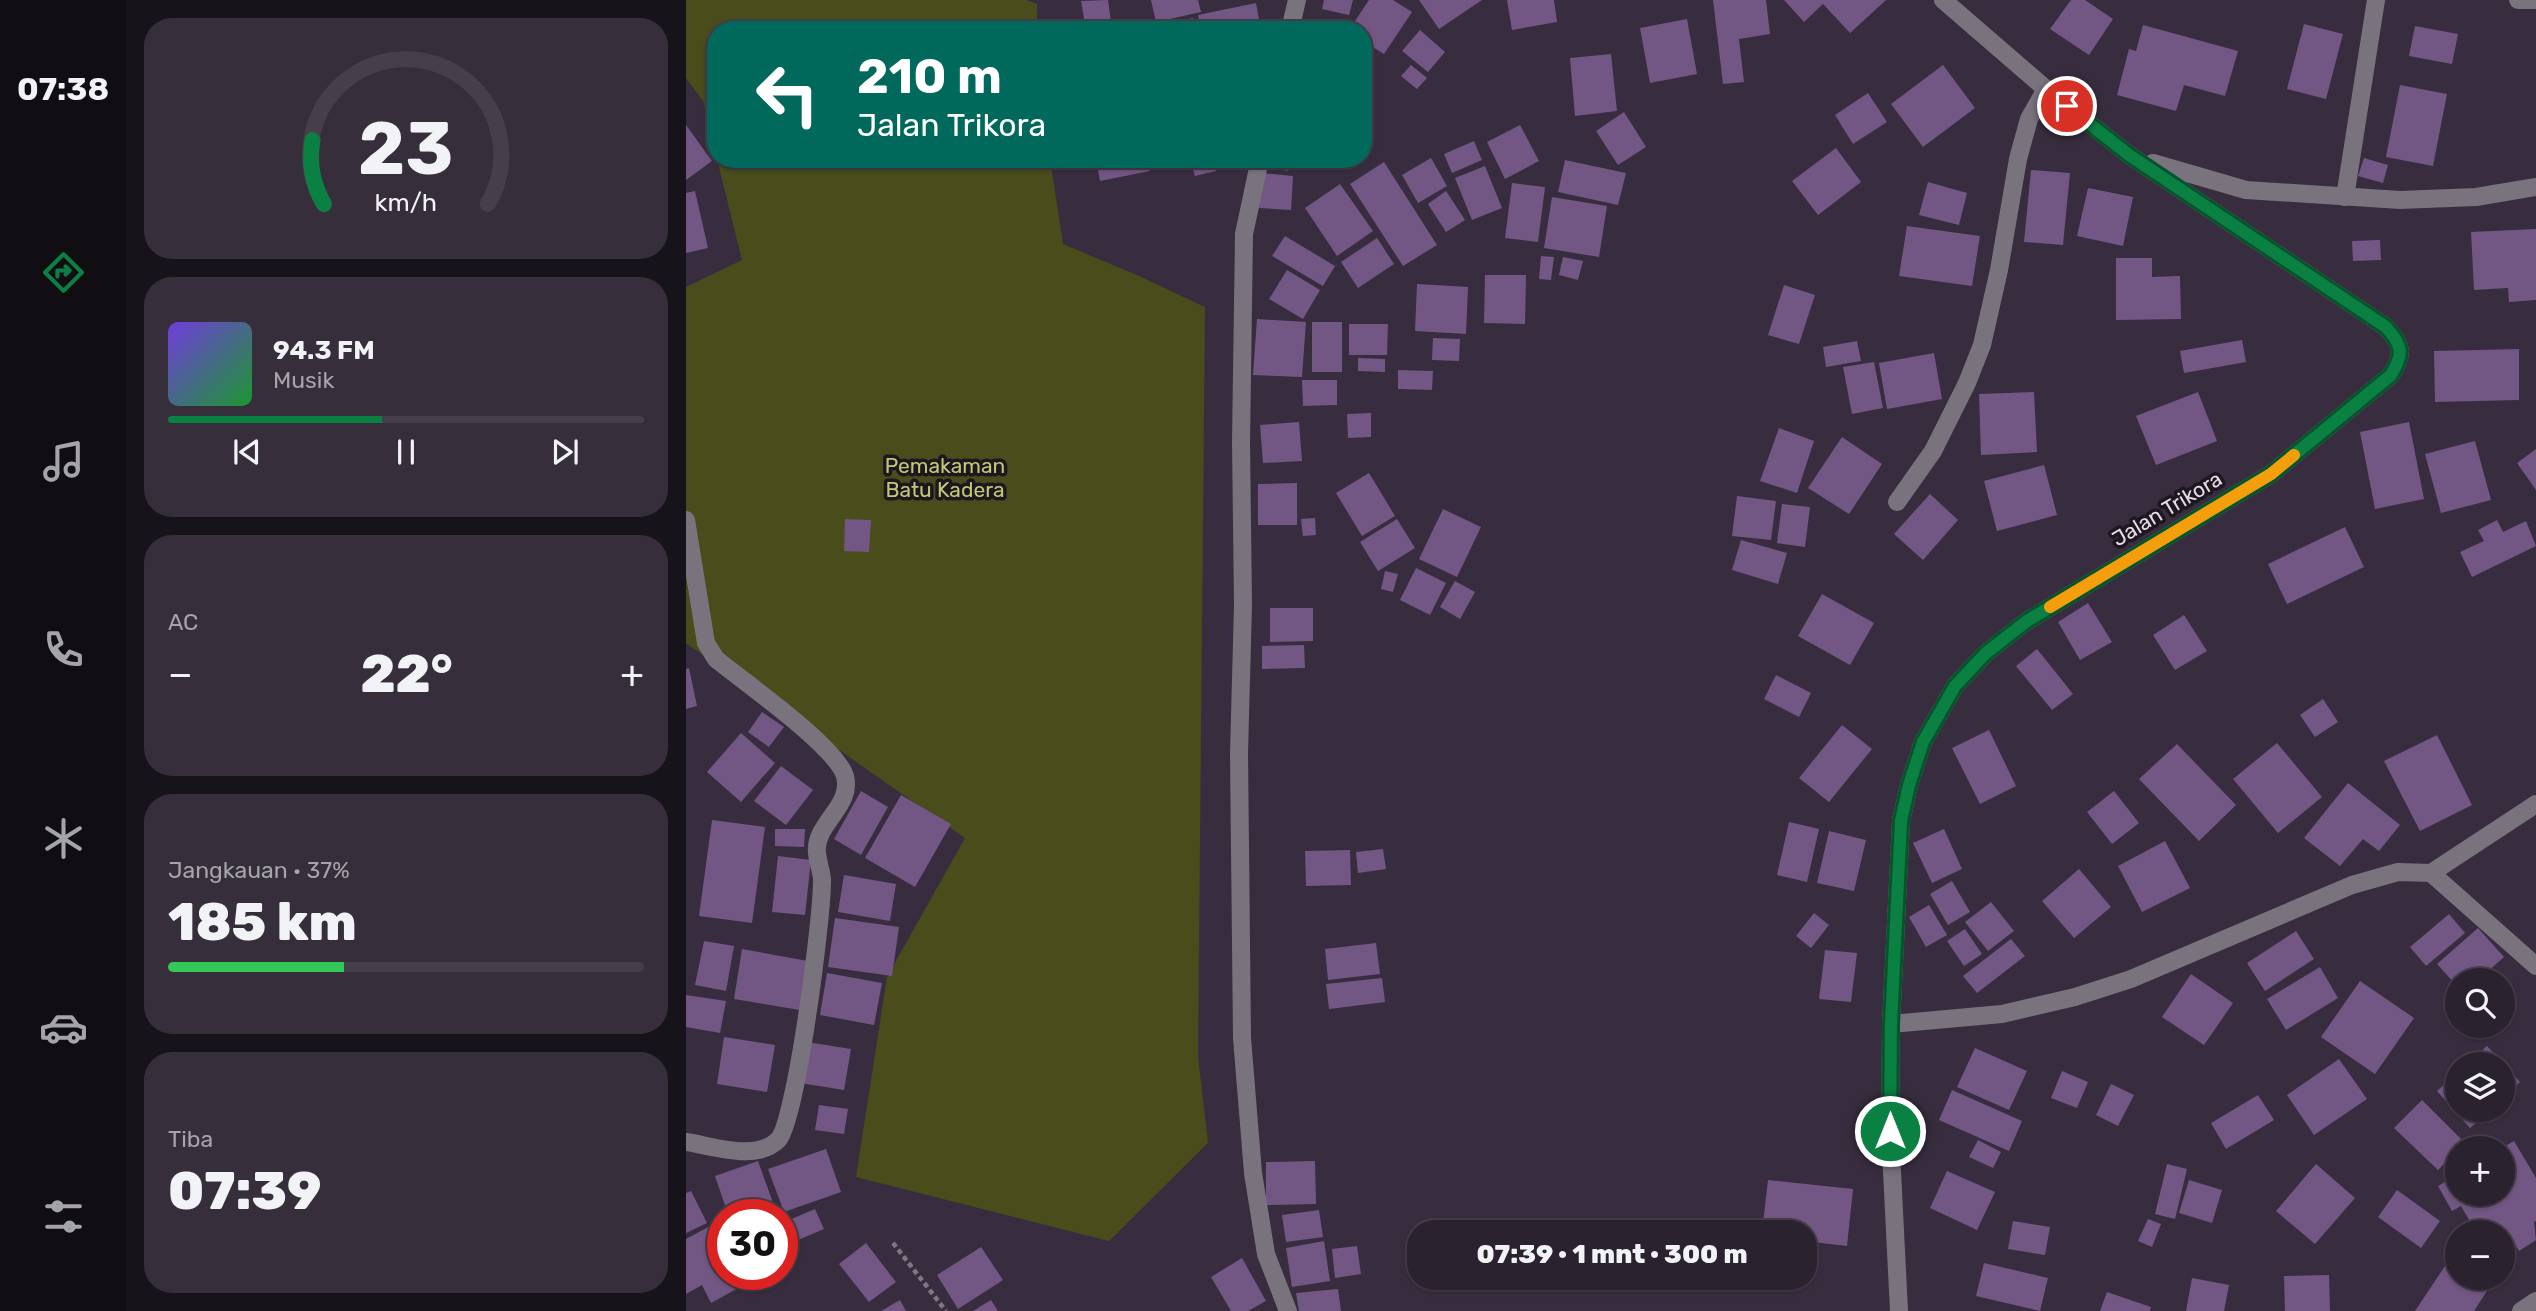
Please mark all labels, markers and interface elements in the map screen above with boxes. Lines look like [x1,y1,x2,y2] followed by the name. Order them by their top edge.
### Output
[857,47,1002,105] text: 210 m
[742,49,833,140] icon: left
[17,70,109,108] text: 07:38
[2037,76,2097,136] pin
[2048,87,2086,125] icon: arrive
[857,106,1046,144] text: Jalan Trikora
[358,107,454,193] text: 23
[375,188,437,217] text: km/h
[39,248,88,297] icon: directions
[273,335,375,366] text: 94.3 FM
[273,366,334,394] text: Musik
[228,433,266,471] icon: previous
[387,433,425,471] icon: pause
[546,433,584,471] icon: next
[39,437,88,486] icon: music
[885,453,1005,502] park label: Pemakaman Batu Kadera
[2107,466,2226,551] street label: Jalan Trikora
[168,608,198,636] text: AC
[39,625,88,674] icon: phone
[360,643,453,705] text: 22°
[168,651,193,697] text: −
[620,651,644,697] text: +
[39,814,88,863] icon: climate
[168,856,350,884] text: Jangkauan · 37%
[168,891,357,953] text: 185 km
[2445,968,2515,1290] map controls
[2445,968,2515,1038] button: search
[39,1003,88,1052] icon: car
[2445,1052,2515,1122] button: layers
[1853,1094,1927,1168] position arrow
[168,1125,213,1153] text: Tiba
[2445,1136,2515,1206] button: +
[168,1160,321,1222] text: 07:39
[39,1192,88,1241] icon: filters
[707,1199,798,1290] speed limit sign: 30
[2445,1220,2515,1290] button: −
[1476,1239,1748,1270] text: 07:39 · 1 mnt · 300 m

